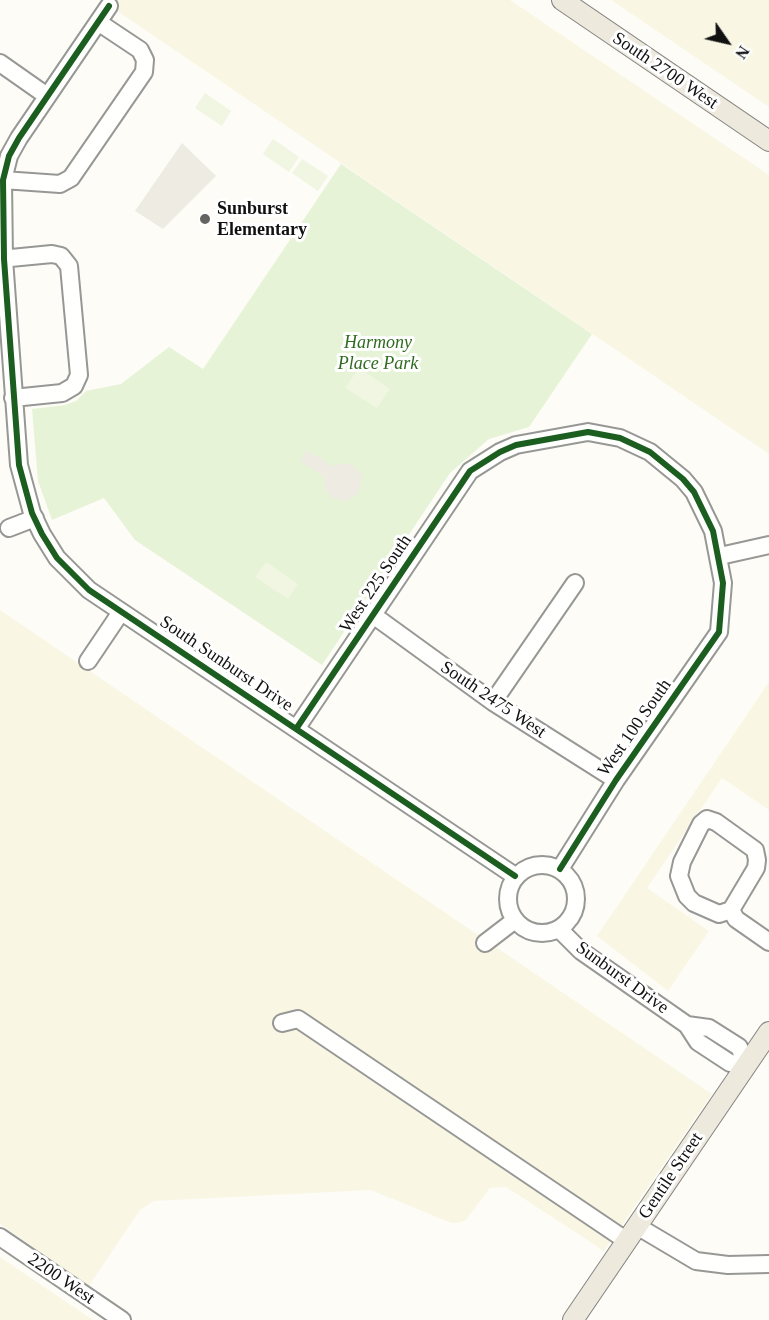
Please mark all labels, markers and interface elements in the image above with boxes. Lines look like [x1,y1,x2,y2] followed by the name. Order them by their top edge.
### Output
[697,12,757,72] north arrow
[608,28,722,114] street label: South 2700 West
[732,43,753,62] text: N
[217,198,307,240] place label: Sunburst Elementary
[198,212,212,226] marker: Sunburst Elementary
[338,332,418,374] park label: Harmony Place Park
[335,531,417,637] street label: West 225 South
[155,611,297,717] street label: South Sunburst Drive
[436,657,550,743] street label: South 2475 West
[594,675,676,781] street label: West 100 South
[571,937,673,1019] street label: Sunburst Drive
[634,1129,708,1223] street label: Gentile Street
[23,1249,99,1309] street label: 2200 West

